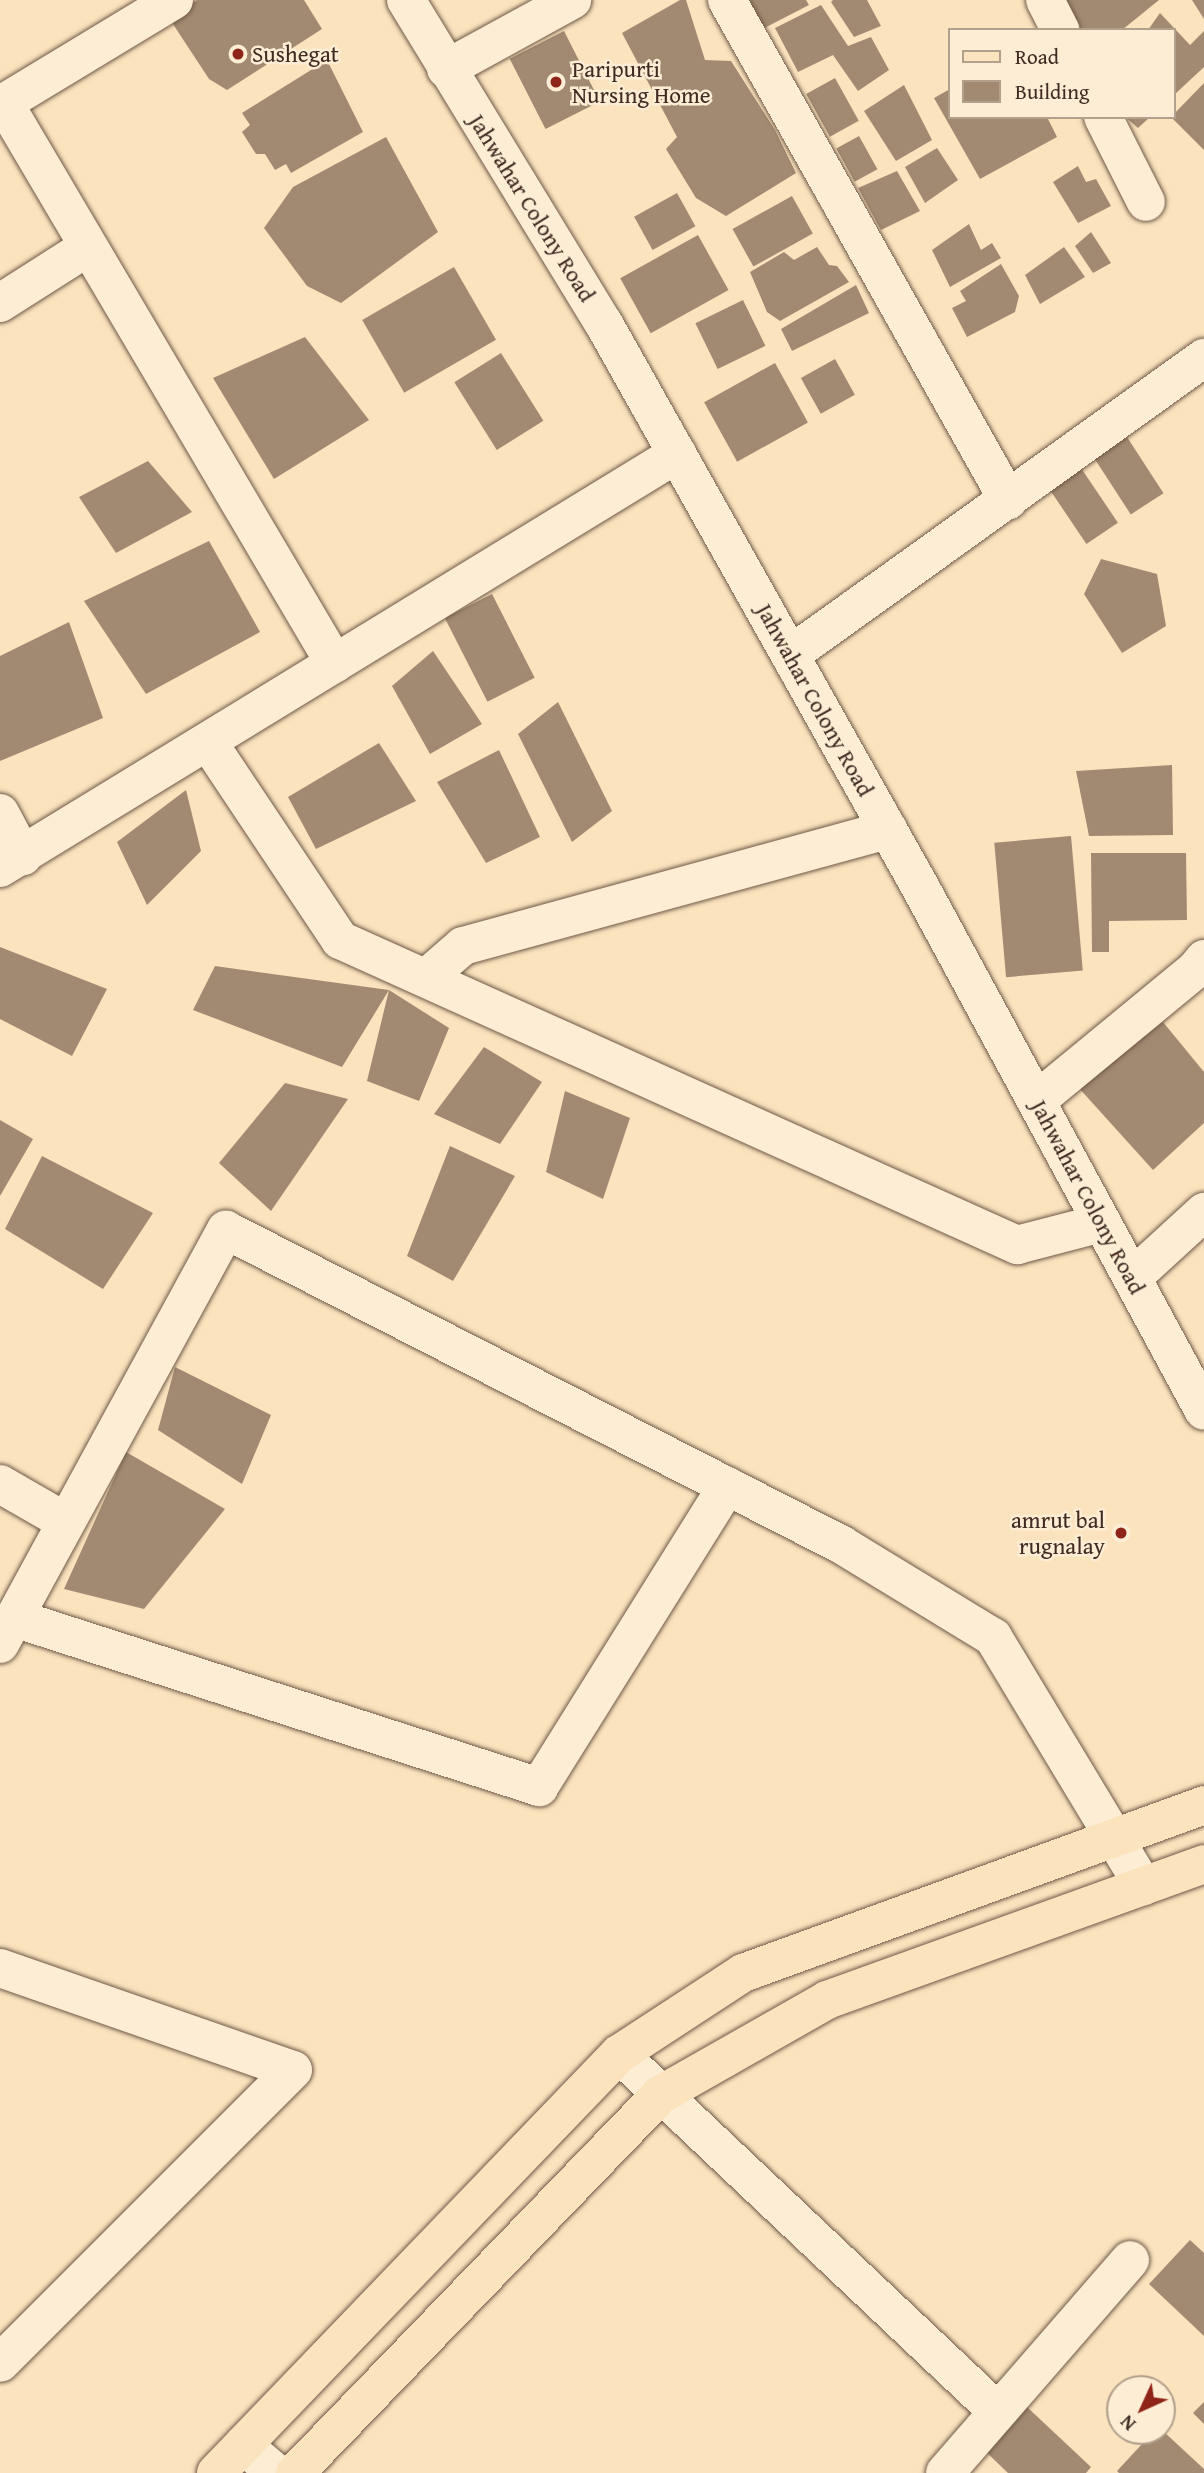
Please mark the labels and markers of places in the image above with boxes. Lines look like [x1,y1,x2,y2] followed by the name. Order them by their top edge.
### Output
[252,40,339,68] place label: Sushegat
[230,46,246,62] marker: Sushegat
[572,55,711,109] place label: Paripurti Nursing Home
[546,72,566,92] marker: Paripurti Nursing Home
[1011,1506,1105,1560] place label: amrut bal rugnalay
[1111,1523,1131,1543] marker: amrut bal rugnalay

